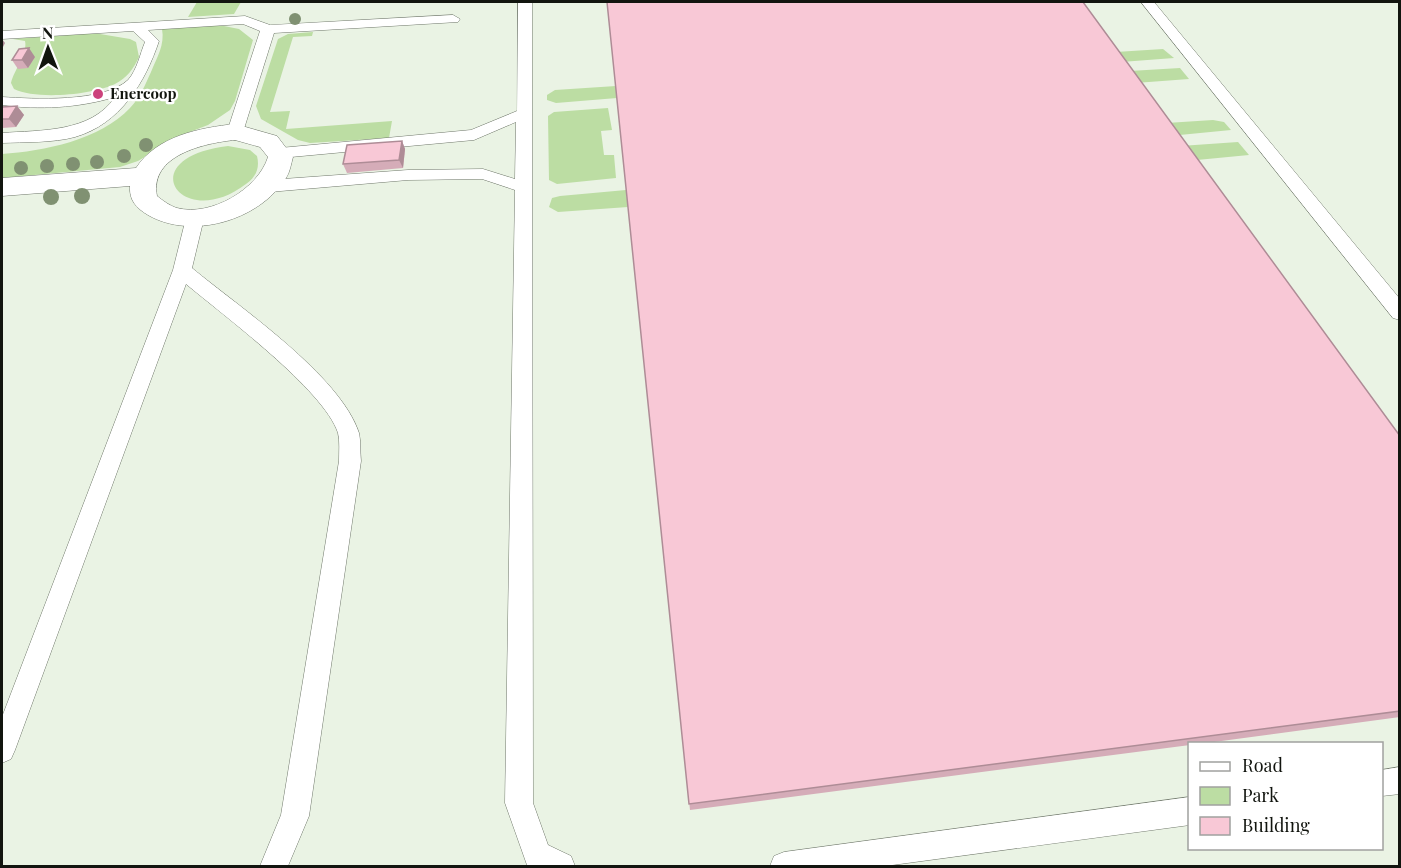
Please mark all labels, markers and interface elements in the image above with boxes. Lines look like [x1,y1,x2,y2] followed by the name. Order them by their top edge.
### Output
[18,18,78,78] north arrow
[42,22,54,43] text: N
[110,83,176,103] place label: Enercoop
[91,87,105,101] marker: Enercoop
[1188,742,1383,850] legend
[1242,753,1283,777] text: Road
[1242,783,1279,807] text: Park
[1242,813,1310,837] text: Building

